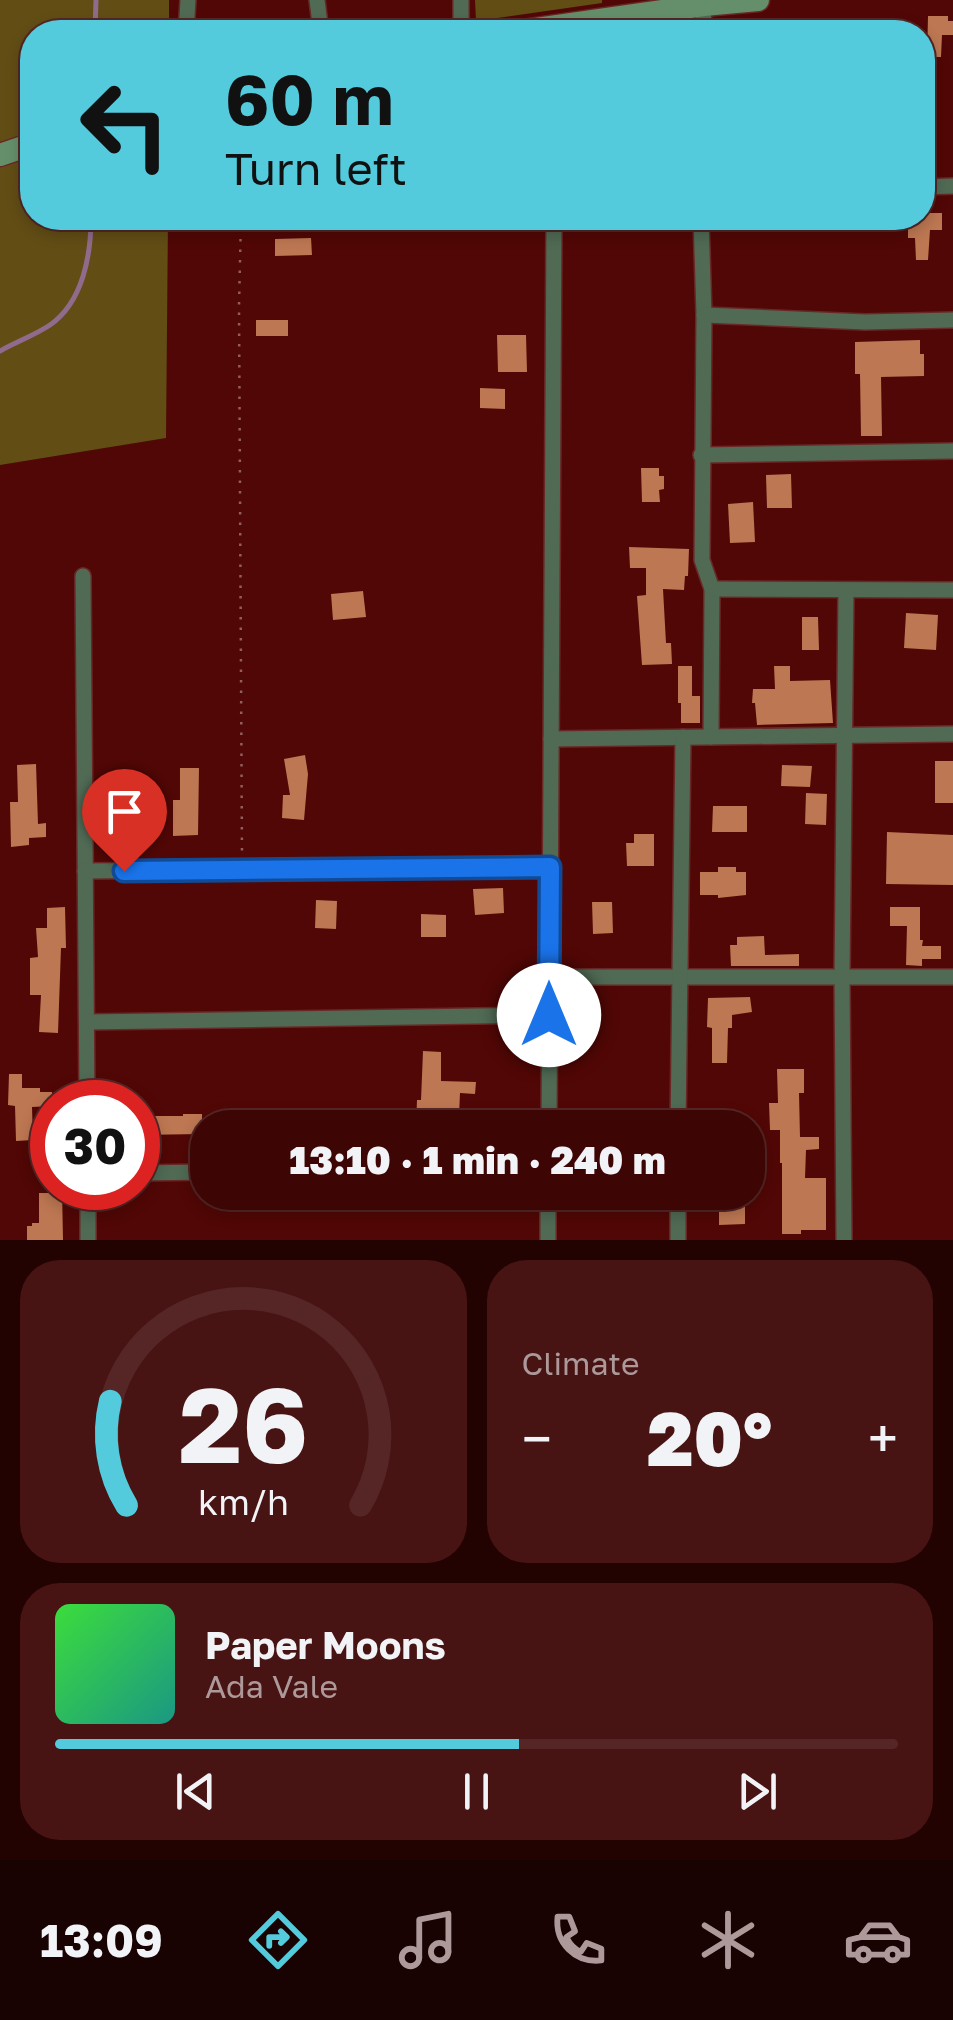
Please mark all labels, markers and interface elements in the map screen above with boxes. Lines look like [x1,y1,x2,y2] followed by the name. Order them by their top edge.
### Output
[225,56,394,140] text: 60 m
[60,60,190,190] icon: left
[225,141,407,195] text: Turn left
[82,769,167,872] pin
[97,784,152,839] icon: arrive
[497,963,601,1067] position arrow
[30,1080,160,1210] speed limit sign: 30
[289,1137,666,1182] text: 13:10 · 1 min · 240 m
[522,1344,640,1382] text: Climate
[179,1361,308,1486] text: 26
[647,1392,772,1483] text: 20°
[522,1405,552,1471] text: −
[868,1405,898,1471] text: +
[198,1480,289,1523] text: km/h
[205,1622,446,1667] text: Paper Moons
[205,1667,338,1705] text: Ada Vale
[168,1764,223,1819] icon: previous
[449,1764,504,1819] icon: pause
[730,1764,785,1819] icon: next
[243,1905,313,1975] icon: directions
[393,1905,463,1975] icon: music
[543,1905,613,1975] icon: phone
[693,1905,763,1975] icon: climate
[843,1905,913,1975] icon: car
[40,1913,163,1967] text: 13:09

